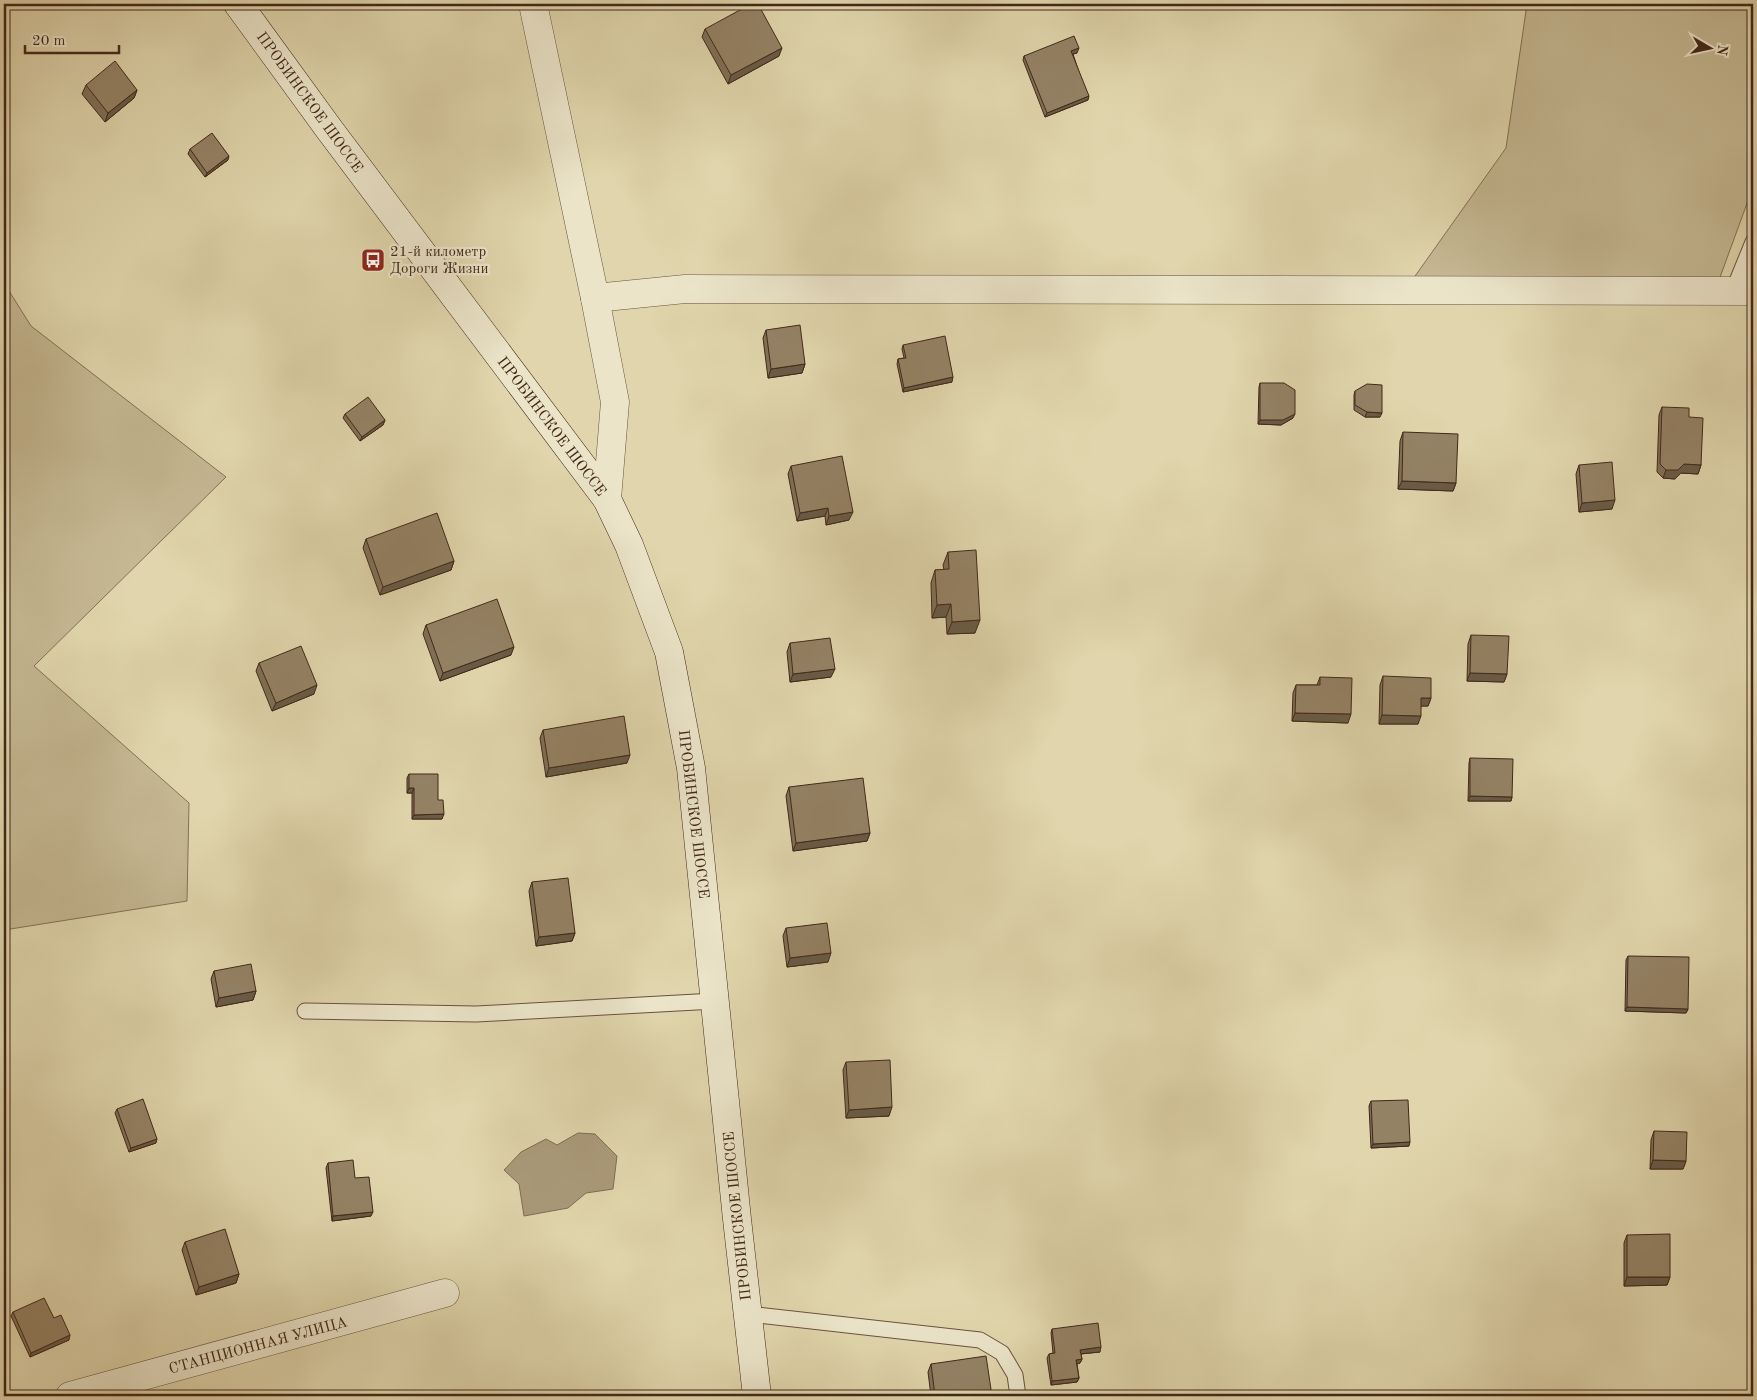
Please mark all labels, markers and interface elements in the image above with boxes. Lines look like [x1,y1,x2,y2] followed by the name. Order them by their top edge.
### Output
[25,22,119,54] scale bar
[1684,22,1734,72] north arrow
[253,30,365,176] street label: ПРОБИНСКОЕ ШОССЕ
[32,34,66,49] text: 20 m
[1714,43,1730,57] text: N
[390,245,489,277] place label: 21-й километр Дороги Жизни
[360,247,386,273] bus stop icon: 21-й километр Дороги Жизни
[494,354,608,499] street label: ПРОБИНСКОЕ ШОССЕ
[675,729,710,899] street label: ПРОБИНСКОЕ ШОССЕ
[722,1131,755,1301] street label: ПРОБИНСКОЕ ШОССЕ
[167,1315,350,1378] street label: СТАНЦИОННАЯ УЛИЦА

